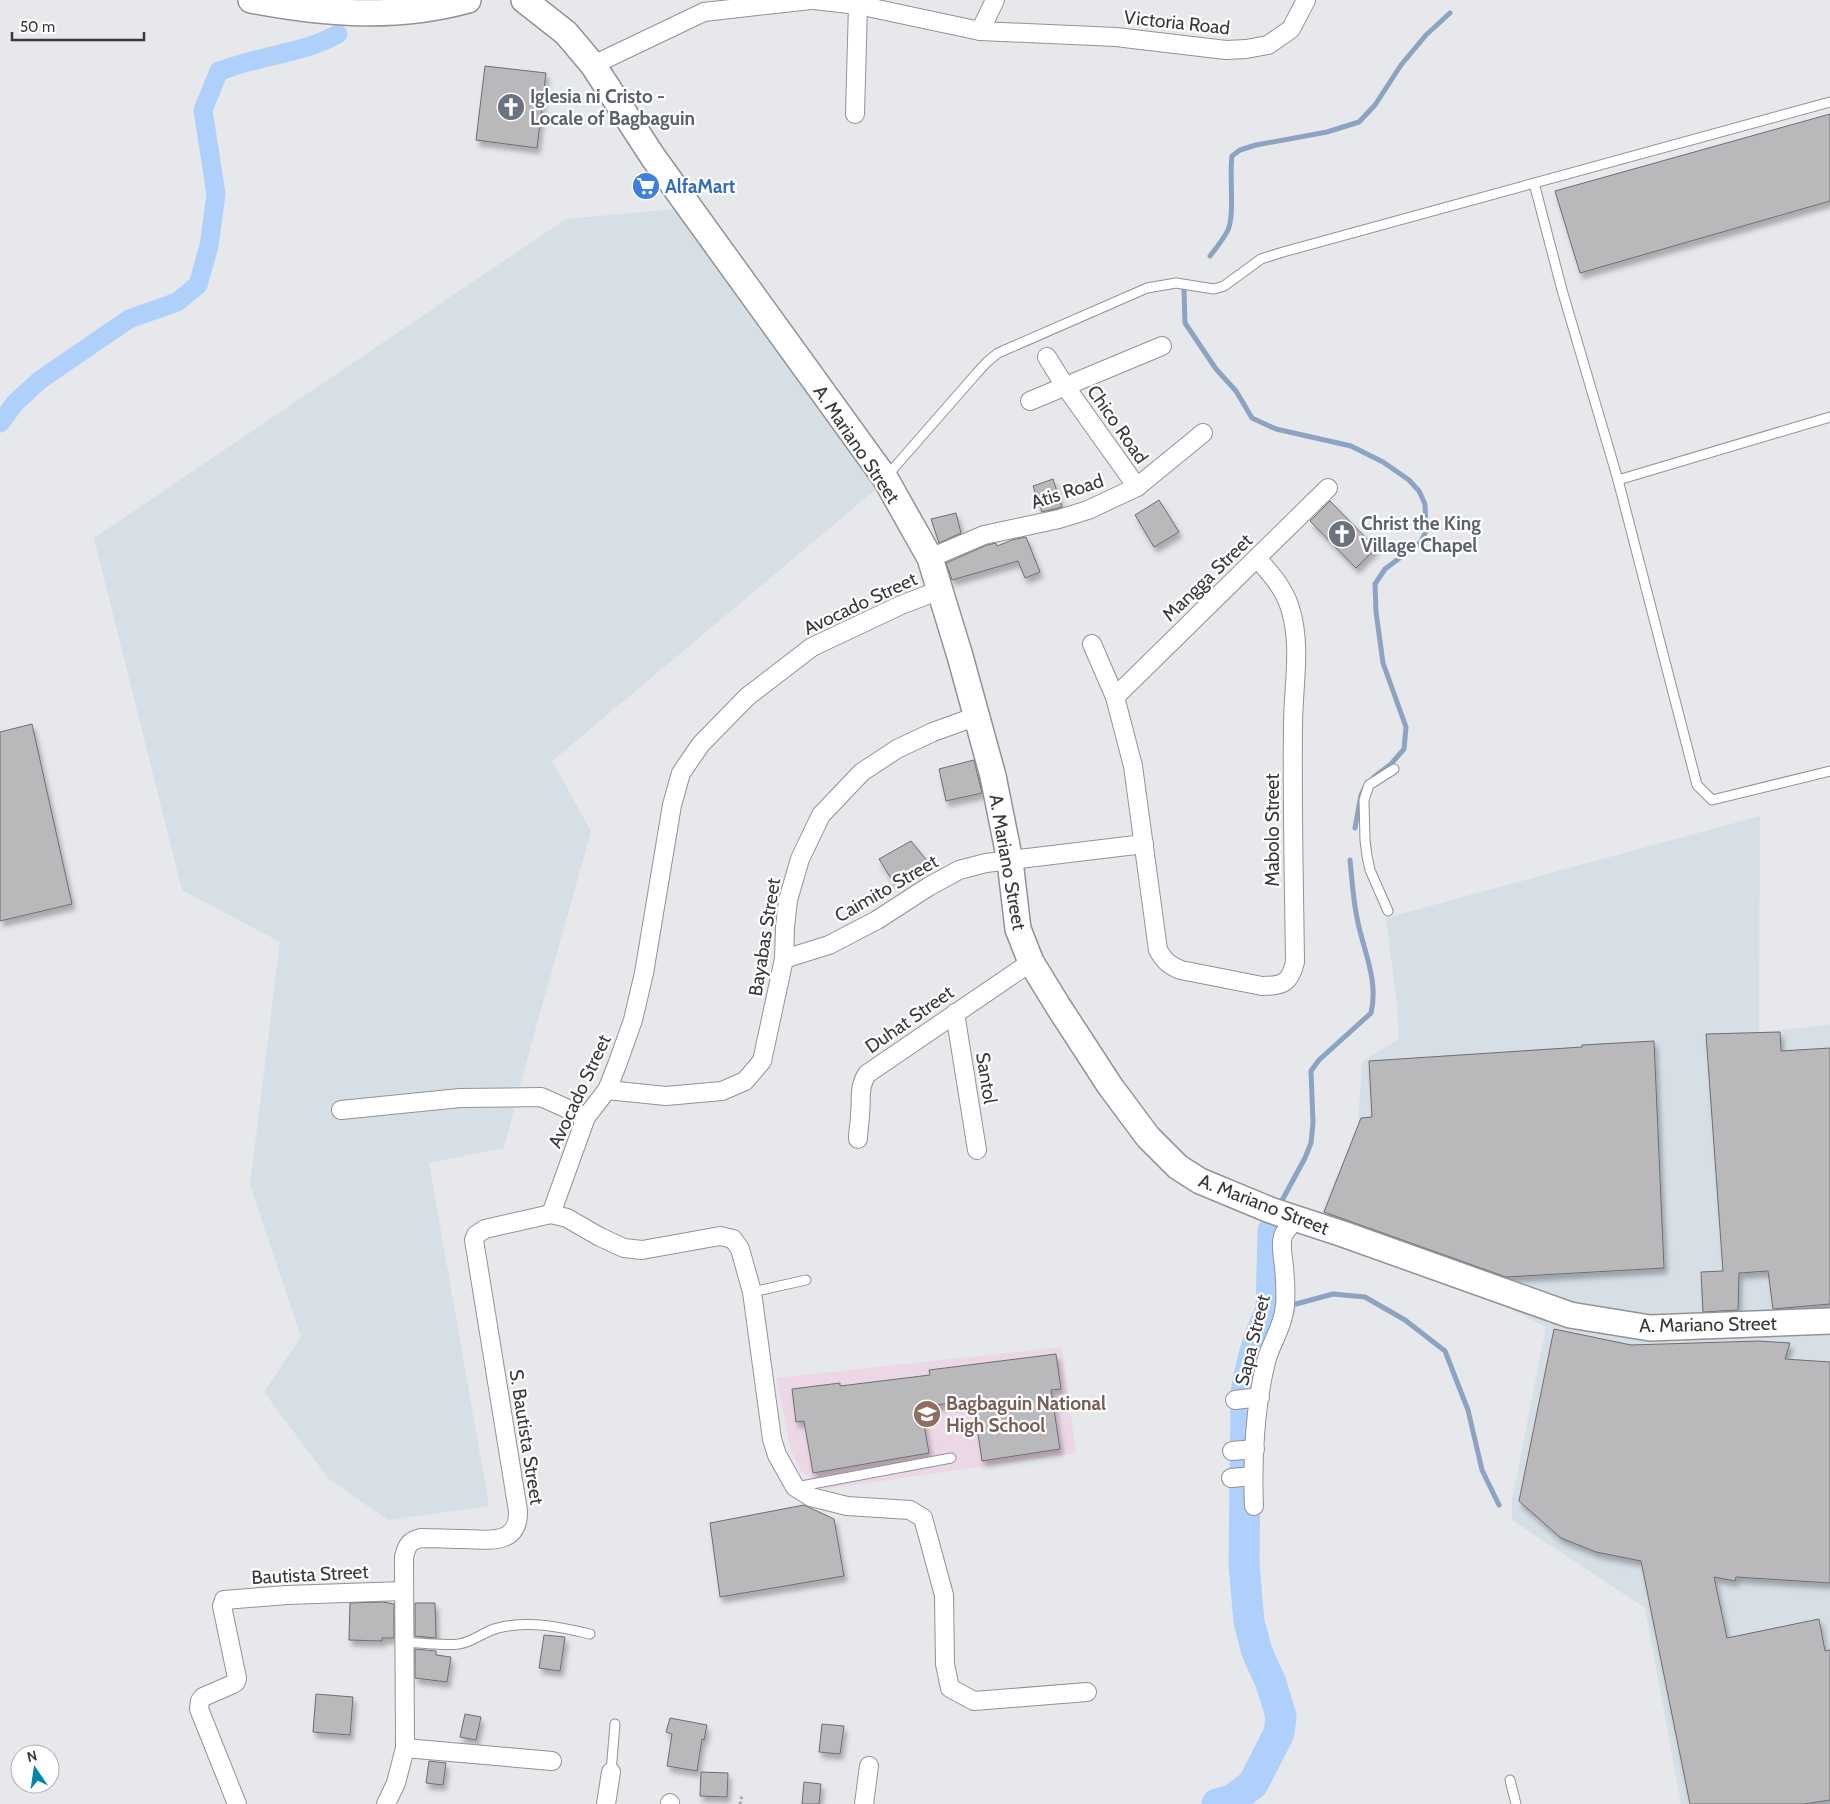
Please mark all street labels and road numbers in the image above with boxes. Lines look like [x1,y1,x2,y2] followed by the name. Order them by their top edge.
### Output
[1123,5,1231,40] street label: Victoria Road
[809,381,905,508] street label: A. Mariano Street
[1082,381,1153,468] street label: Chico Road
[1028,469,1106,514] street label: Atis Road
[1158,528,1258,626] street label: Mangga Street
[800,567,921,640] street label: Avocado Street
[1261,773,1284,887] street label: Mabolo Street
[984,792,1031,932] street label: A. Mariano Street
[831,849,942,927] street label: Caimito Street
[744,876,785,998] street label: Bayabas Street
[861,980,958,1058] street label: Duhat Street
[543,1030,616,1152] street label: Avocado Street
[971,1051,1002,1106] street label: Santol
[1195,1169,1333,1240] street label: A. Mariano Street
[1230,1292,1275,1388] street label: Sapa Street
[1639,1312,1778,1337] street label: A. Mariano Street
[504,1368,549,1507] street label: S. Bautista Street
[251,1560,370,1589] street label: Bautista Street

